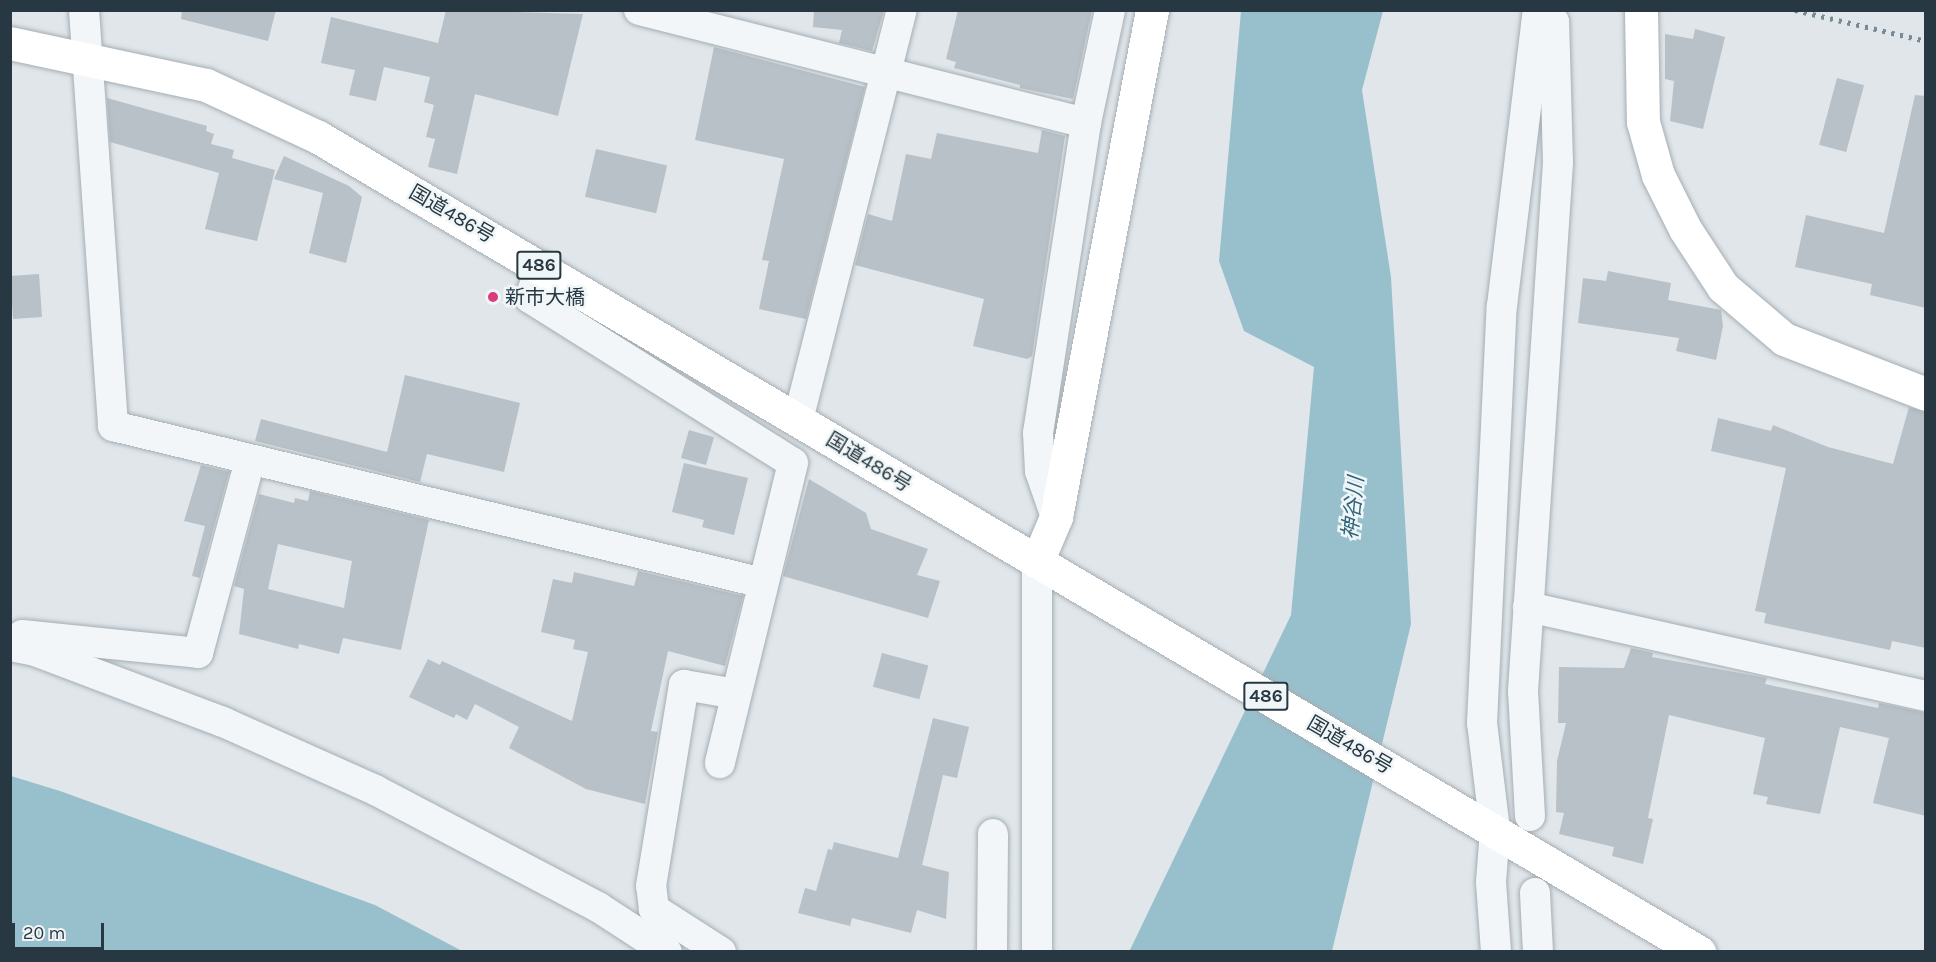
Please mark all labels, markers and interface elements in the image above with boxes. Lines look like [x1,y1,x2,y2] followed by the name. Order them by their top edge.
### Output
[405,180,499,248] street label: 国道486号
[515,250,563,280] road number: 486
[505,285,585,309] place label: 新市大橋
[486,290,500,304] marker: 新市大橋
[822,427,916,497] street label: 国道486号
[1337,475,1369,541] water label: 神谷川
[1242,681,1290,711] road number: 486
[1303,711,1397,779] street label: 国道486号
[15,911,106,949] scale bar
[23,922,65,944] text: 20 m

